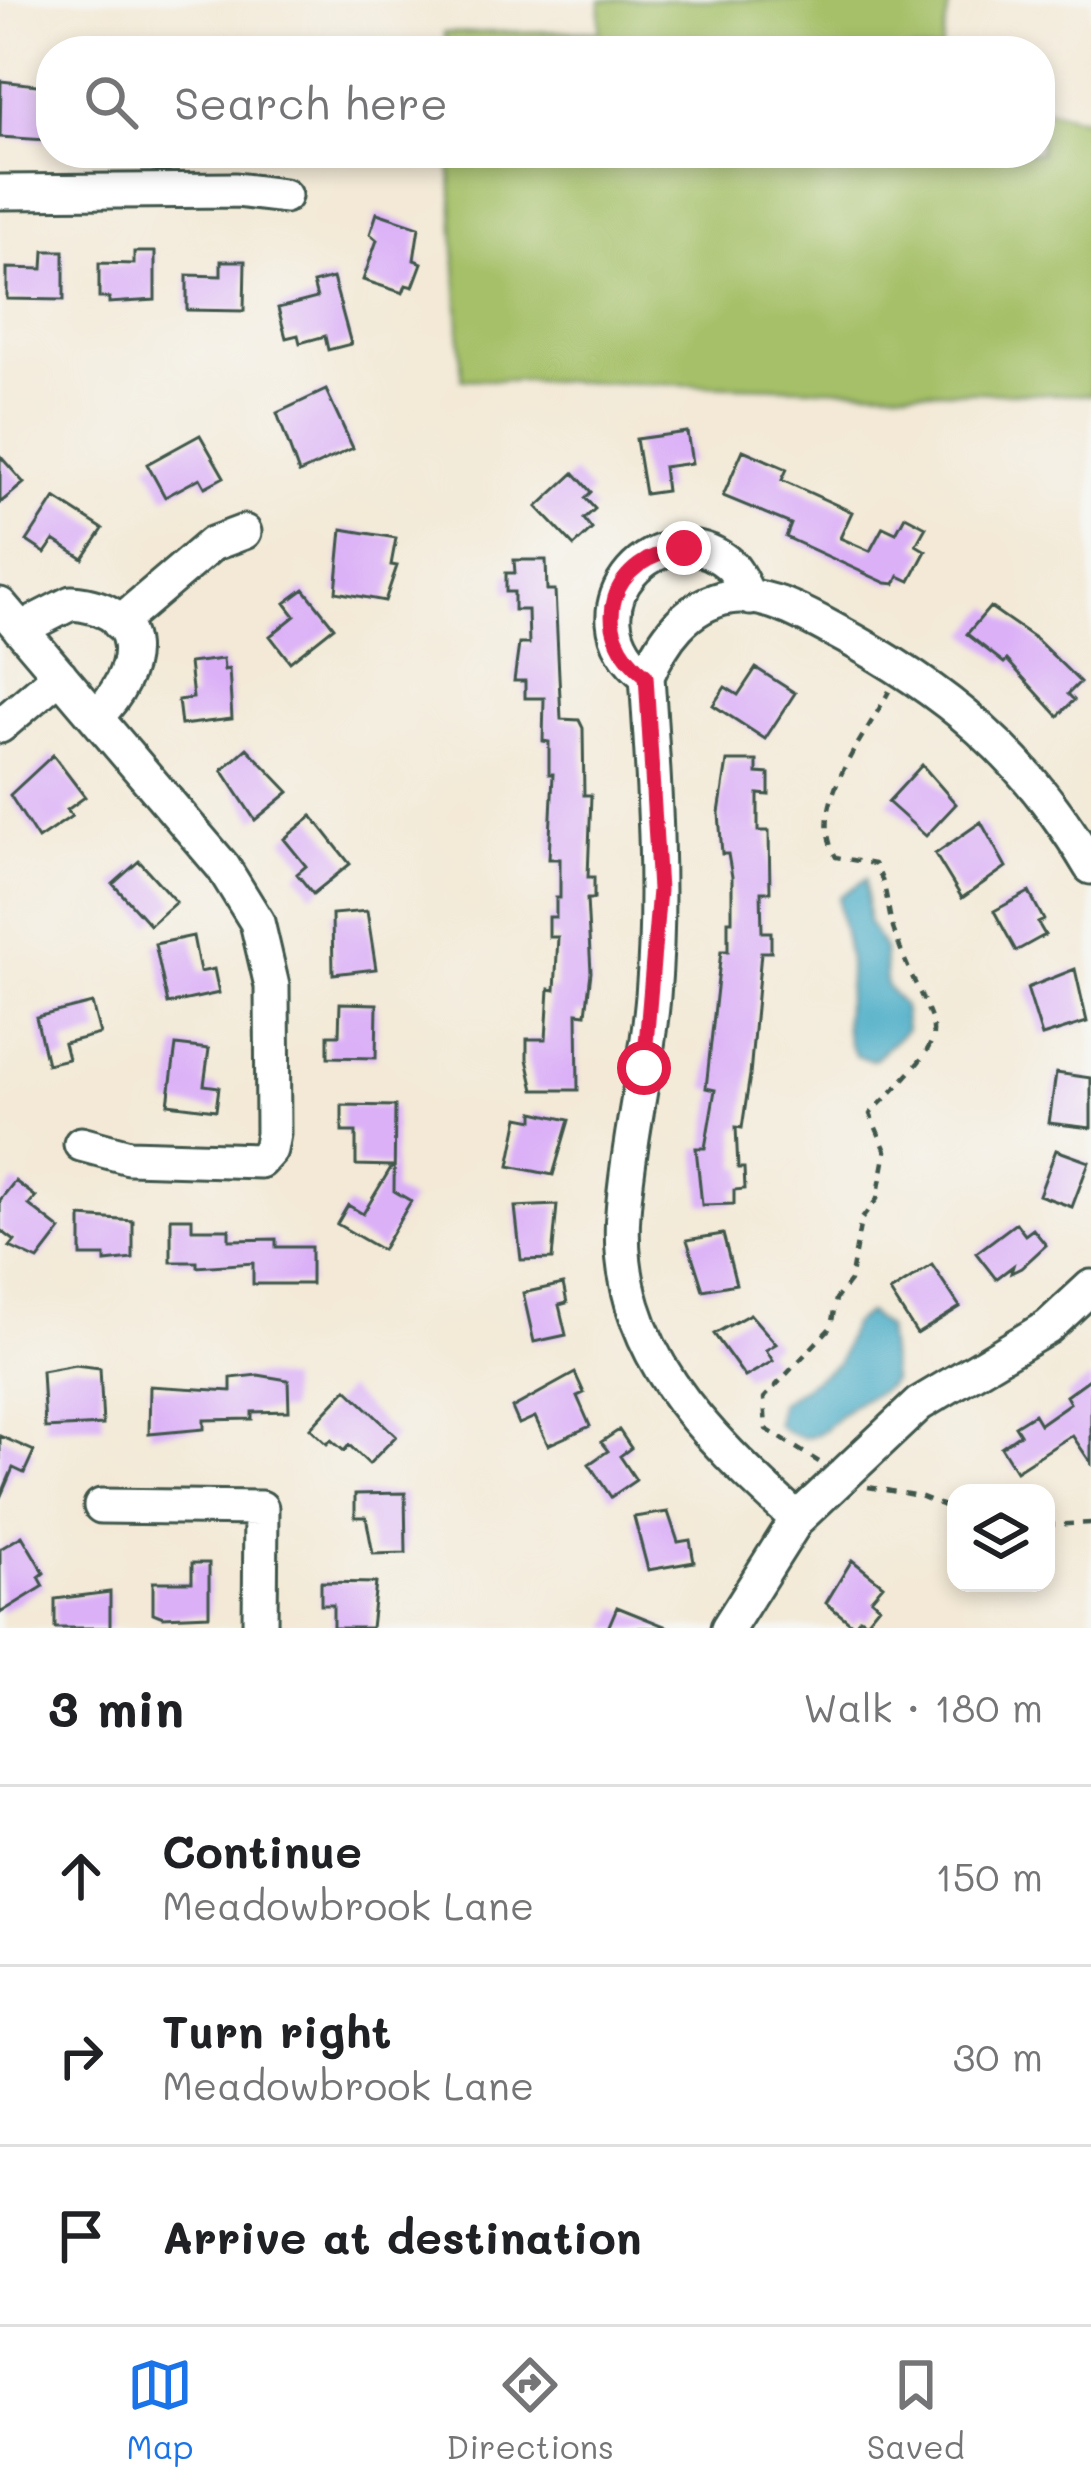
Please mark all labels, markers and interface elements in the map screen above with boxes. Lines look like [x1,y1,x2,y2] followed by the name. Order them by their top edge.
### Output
[36,36,1055,168] search box
[78,69,144,135] icon: search
[174,73,448,131] text: Search here
[657,521,711,575] route end
[617,1041,671,1095] route start
[947,1484,1055,1592] map controls
[947,1484,1055,1592] button: layers
[48,1673,184,1740] text: 3 min
[803,1681,1043,1732] text: Walk · 180 m
[162,1821,362,1879] text: Continue
[48,1843,114,1909] icon: ahead
[935,1850,1043,1901] text: 150 m
[162,1879,534,1930] text: Meadowbrook Lane
[162,2001,391,2059] text: Turn right
[48,2023,114,2089] icon: right
[953,2030,1043,2081] text: 30 m
[162,2059,534,2110] text: Meadowbrook Lane
[48,2203,114,2269] icon: arrive
[162,2207,642,2265] text: Arrive at destination
[126,2352,194,2467] tab: Map
[446,2352,614,2467] tab: Directions
[867,2352,965,2467] tab: Saved

